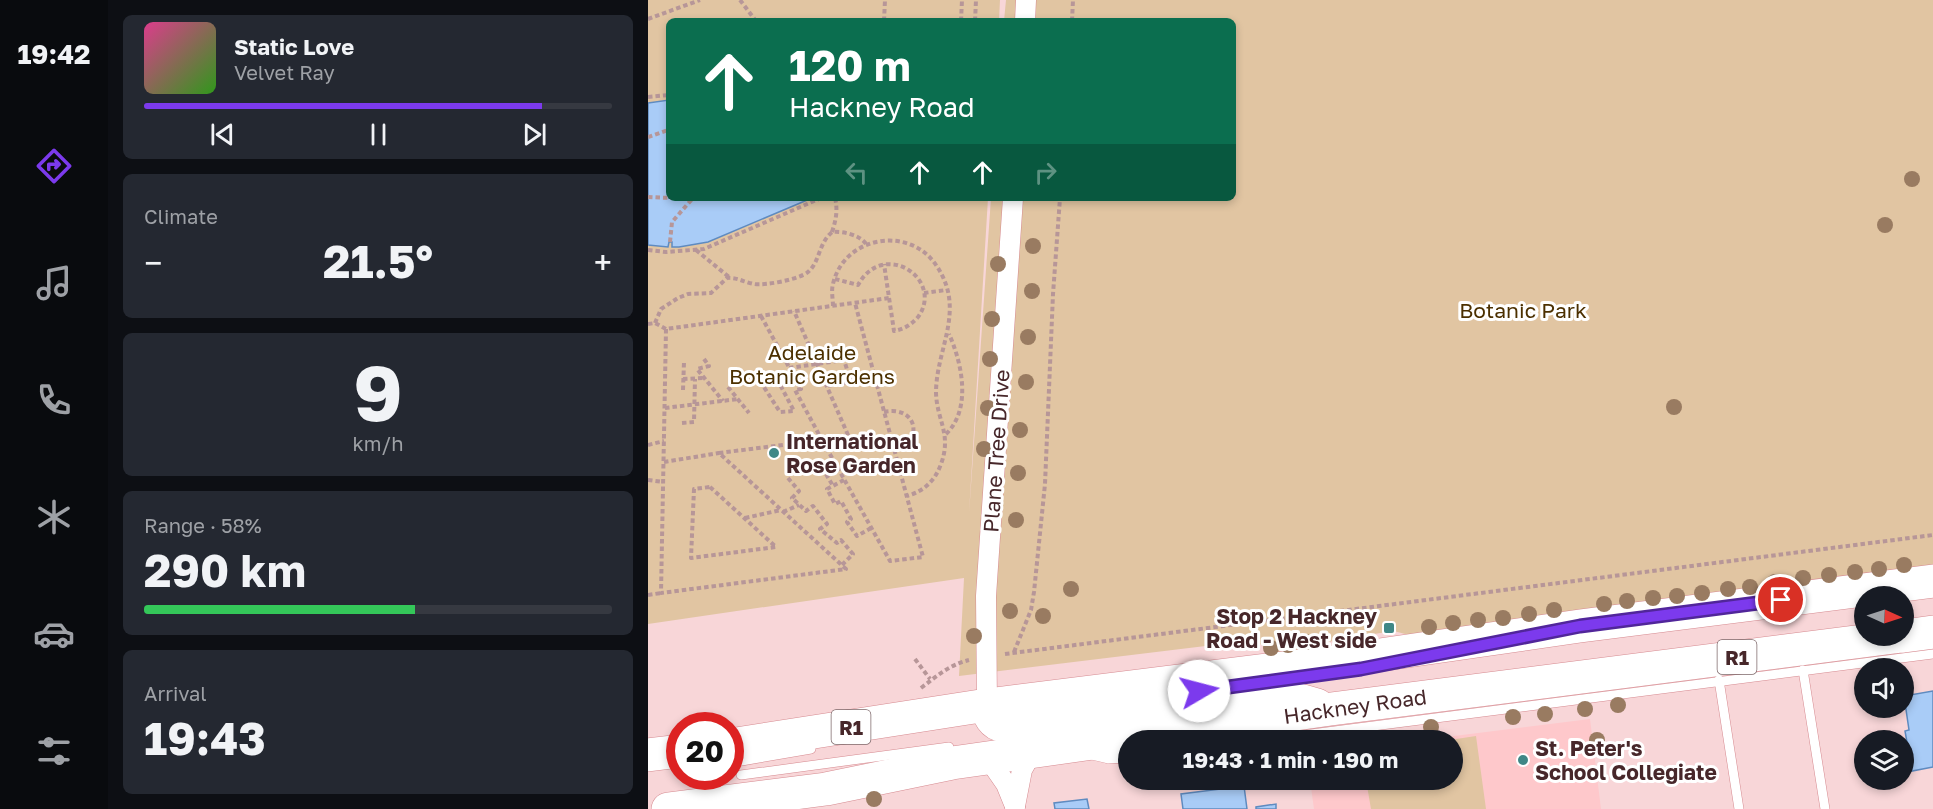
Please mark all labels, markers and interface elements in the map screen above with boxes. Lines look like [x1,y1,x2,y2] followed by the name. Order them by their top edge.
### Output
[234,33,354,60] text: Static Love
[17,38,91,70] text: 19:42
[789,40,911,90] text: 120 m
[690,42,768,120] icon: ahead
[234,60,335,84] text: Velvet Ray
[789,91,975,123] text: Hackney Road
[206,118,239,151] icon: previous
[362,118,395,151] icon: pause
[518,118,551,151] icon: next
[33,145,75,187] icon: directions
[840,156,873,189] icon: left
[903,156,936,189] icon: ahead
[966,156,999,189] icon: ahead
[1029,156,1062,189] icon: right
[144,204,218,228] text: Climate
[323,234,433,288] text: 21.5°
[144,243,162,282] text: −
[594,243,612,282] text: +
[33,262,75,304] icon: music
[1459,297,1587,323] park label: Botanic Park
[729,339,895,389] park label: Adelaide Botanic Gardens
[353,345,403,438] text: 9
[977,369,1015,533] street label: Plane Tree Drive
[33,379,75,421] icon: phone
[786,428,918,478] place label: International Rose Garden
[353,431,403,455] text: km/h
[767,446,781,460] marker: International Rose Garden
[33,496,75,538] icon: climate
[144,513,262,537] text: Range · 58%
[144,543,306,597] text: 290 km
[1755,574,1806,625] pin
[1764,583,1797,616] icon: arrive
[1854,586,1914,646] north arrow
[1854,586,1914,790] map controls
[1206,603,1377,653] place label: Stop 2 Hackney Road - West side
[33,613,75,655] icon: car
[1382,621,1396,635] marker: Stop 2 Hackney Road - West side
[1718,640,1756,674] road number: R1
[1854,658,1914,718] button: sound
[1167,659,1231,723] position arrow
[144,681,207,705] text: Arrival
[1282,683,1428,729] street label: Hackney Road
[832,710,870,744] road number: R1
[144,711,266,765] text: 19:43
[666,712,744,790] speed limit sign: 20
[33,730,75,772] icon: filters
[1854,730,1914,790] button: layers
[1535,735,1717,785] place label: St. Peter's School Collegiate
[1183,746,1398,773] text: 19:43 · 1 min · 190 m
[1516,753,1530,767] marker: St. Peter's School Collegiate

